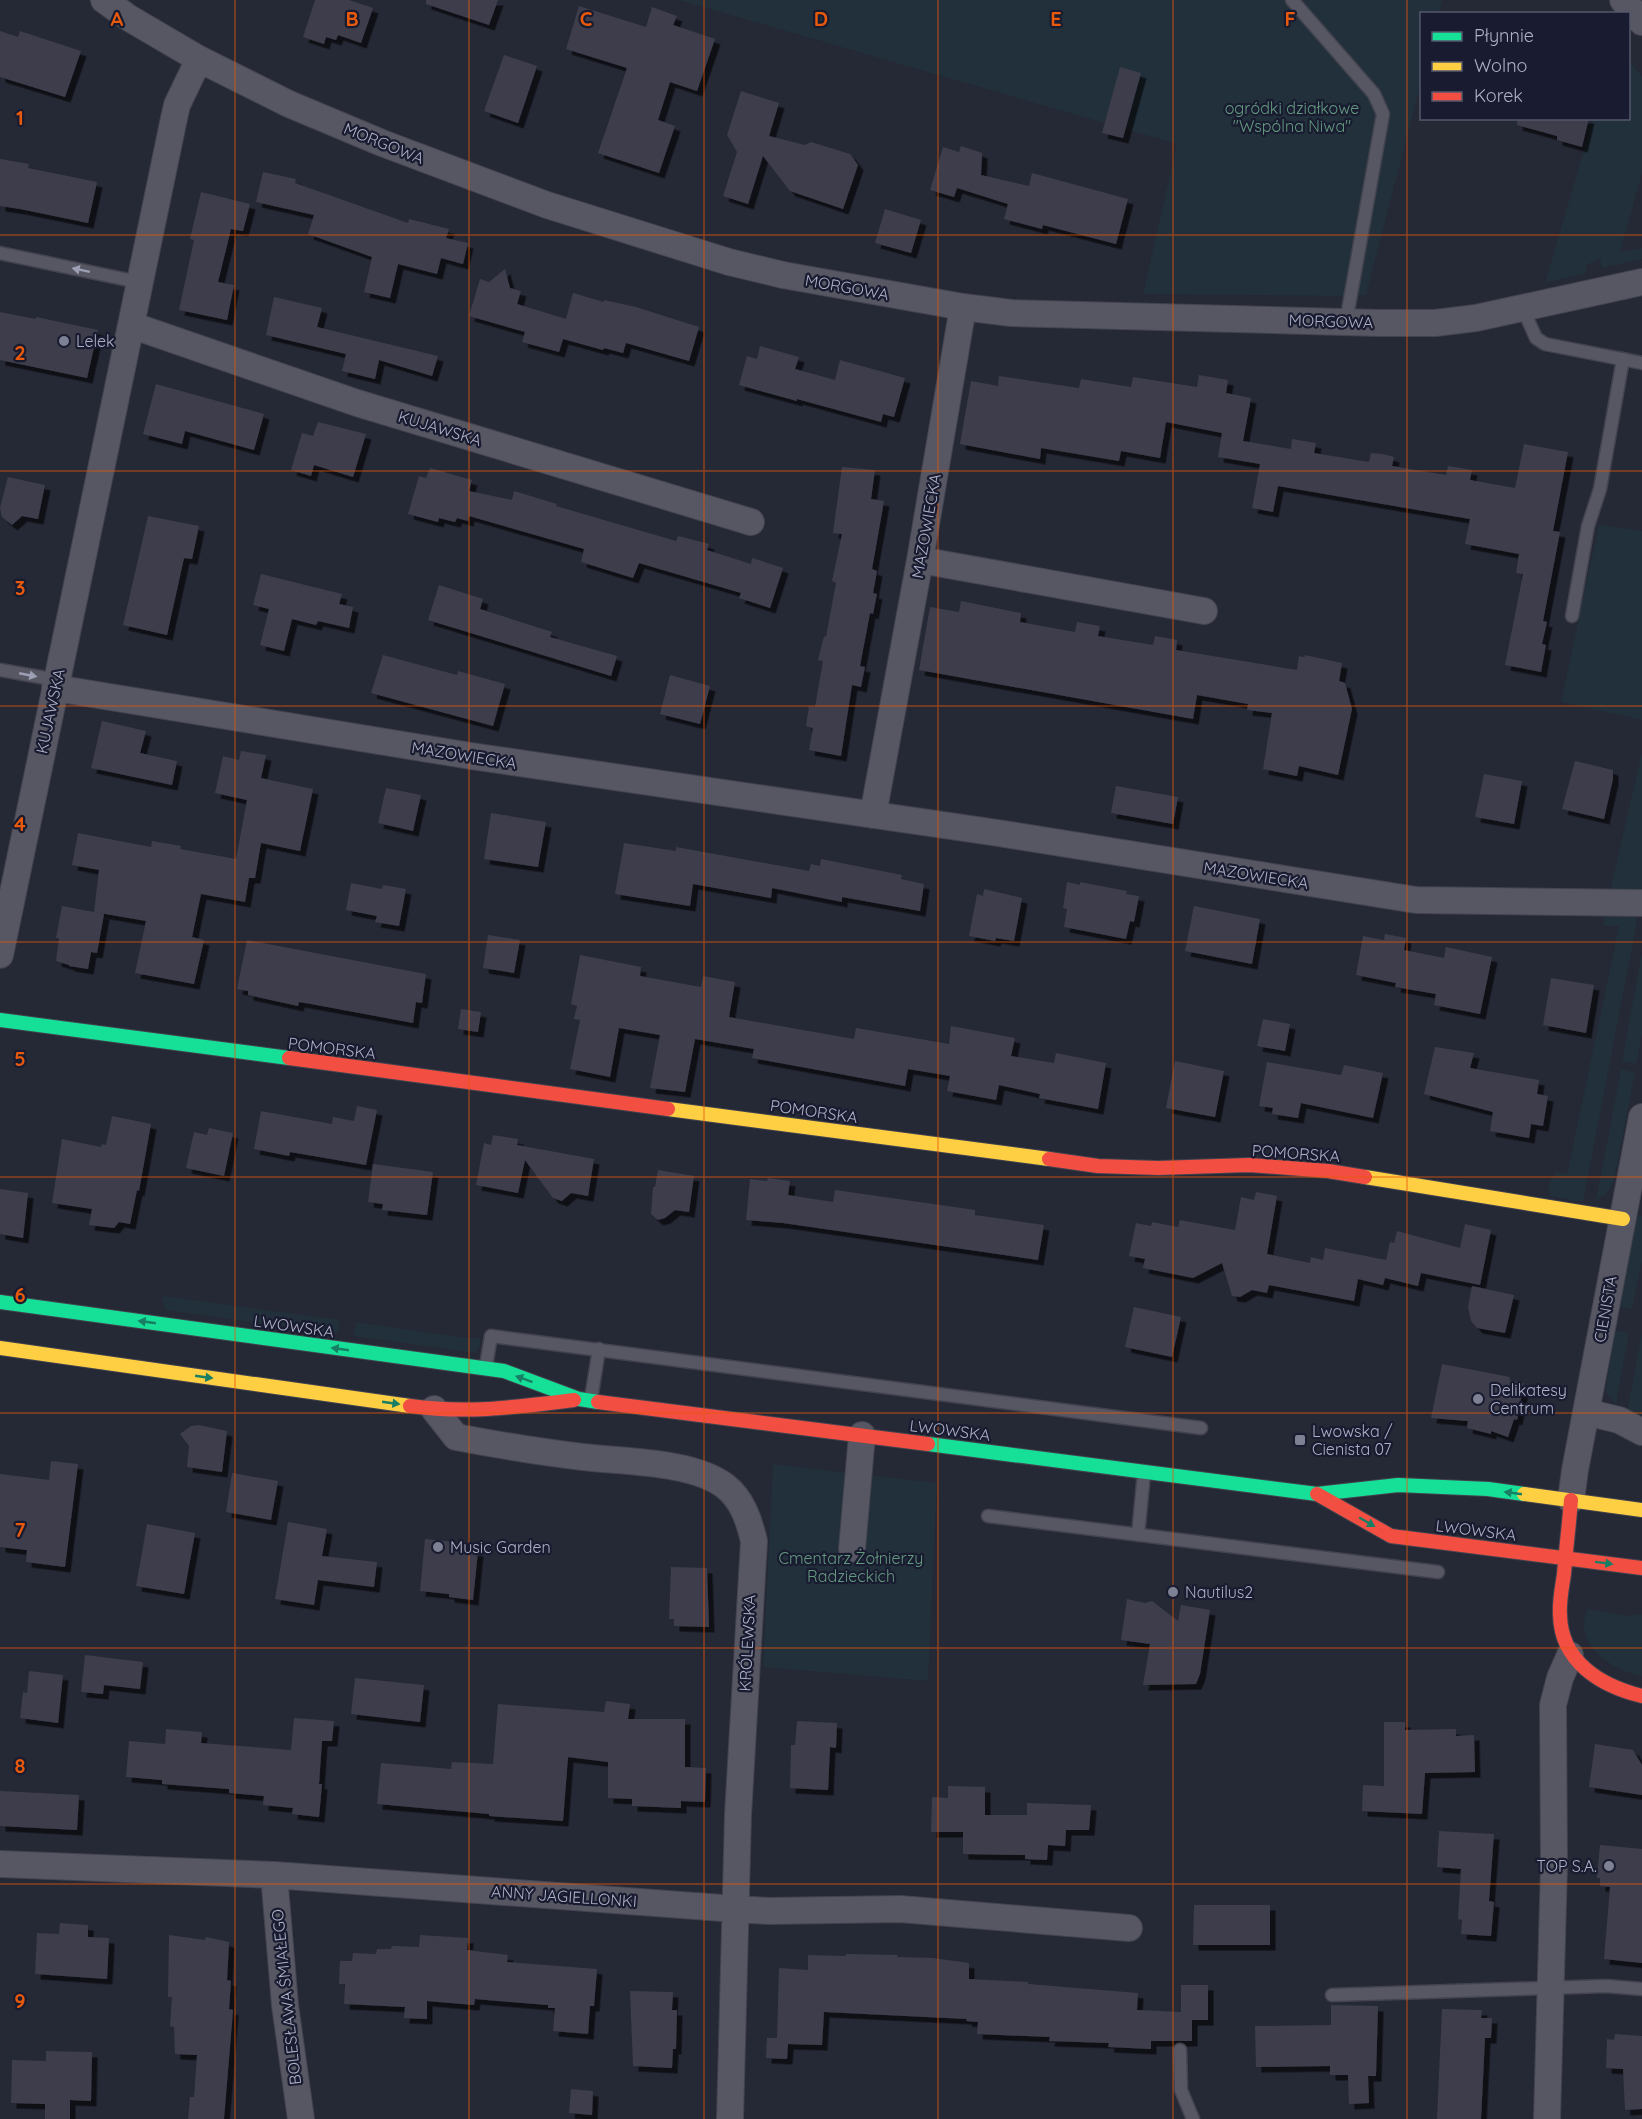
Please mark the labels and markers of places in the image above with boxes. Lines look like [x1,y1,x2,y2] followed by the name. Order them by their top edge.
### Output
[76,331,115,351] place label: Lelek
[57,334,71,348] marker: Lelek
[1490,1380,1567,1418] place label: Delikatesy Centrum
[1471,1392,1485,1406] marker: Delikatesy Centrum
[1312,1421,1393,1459] place label: Lwowska / Cienista 07
[1293,1433,1307,1447] marker: Lwowska / Cienista 07
[450,1537,551,1557] place label: Music Garden
[431,1540,445,1554] marker: Music Garden
[1185,1582,1253,1602] place label: Nautilus2
[1166,1585,1180,1599] marker: Nautilus2
[1536,1856,1597,1876] place label: TOP S.A.
[1602,1859,1616,1873] marker: TOP S.A.

